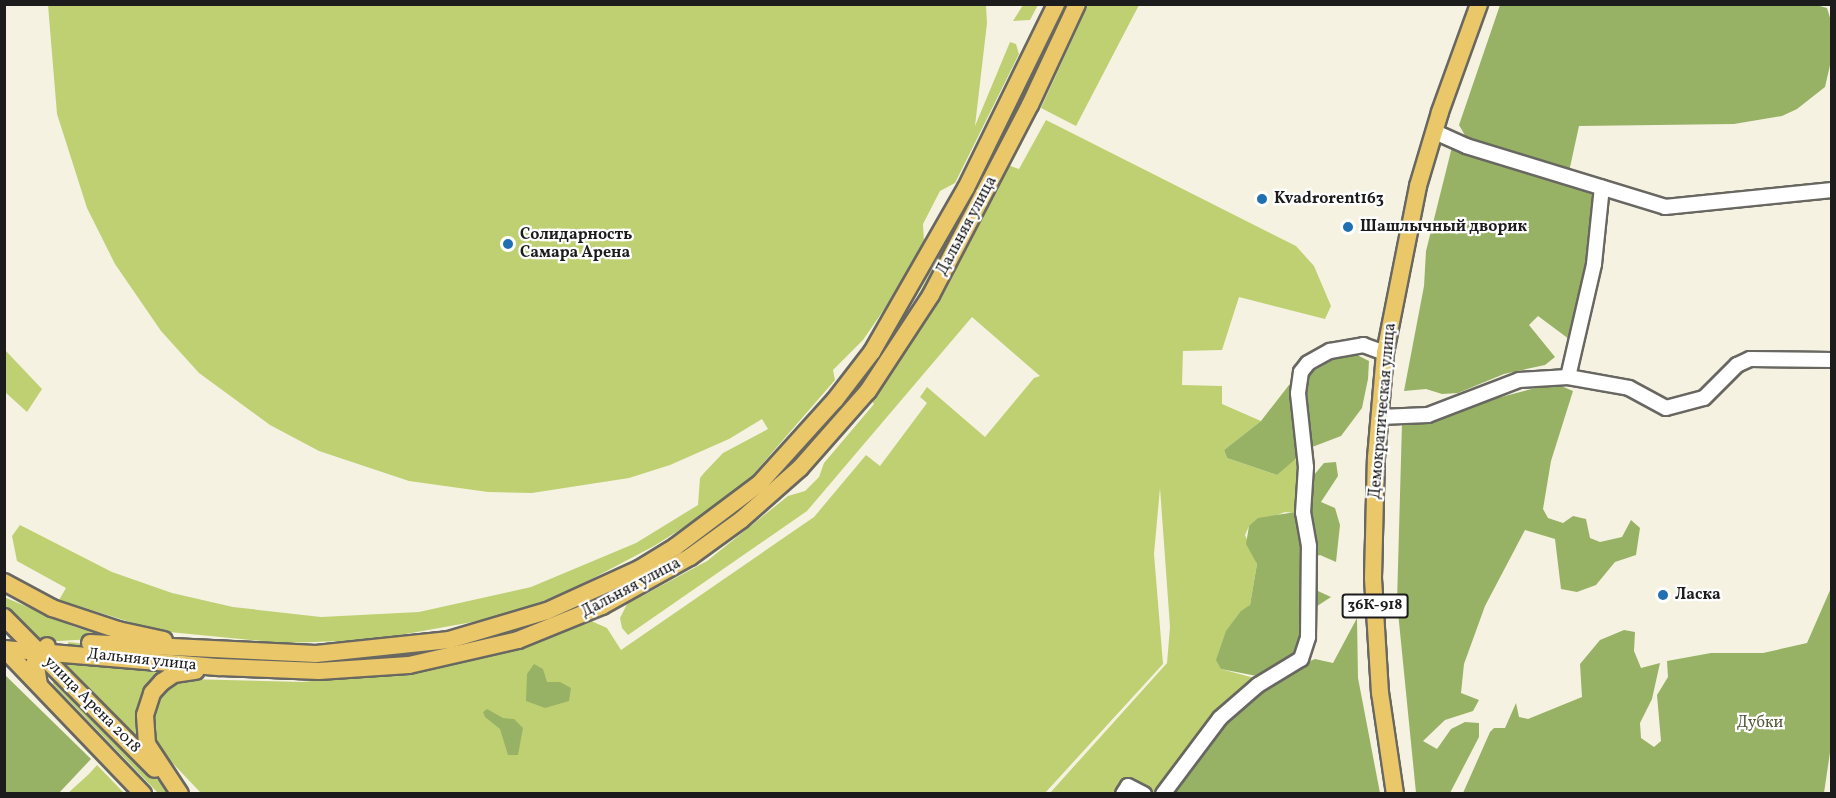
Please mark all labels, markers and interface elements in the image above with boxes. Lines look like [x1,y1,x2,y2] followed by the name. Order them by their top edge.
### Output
[933,173,1001,279] street label: Дальняя улица
[1274,189,1384,209] place label: Kvadrorent163
[1255,192,1269,206] marker: Kvadrorent163
[1360,217,1527,237] place label: Шашлычный дворик
[1341,220,1355,234] marker: Шашлычный дворик
[520,225,632,263] place label: Солидарность Самара Арена
[501,237,515,251] marker: Солидарность Самара Арена
[1366,322,1400,500] street label: Демократическая улица
[578,554,684,622] street label: Дальняя улица
[1675,585,1721,605] place label: Ласка
[1656,588,1670,602] marker: Ласка
[1340,594,1410,618] road number: 36К-918
[86,645,198,675] street label: Дальняя улица
[40,653,144,757] street label: улица Арена 2018
[1737,713,1783,733] park label: Дубки

